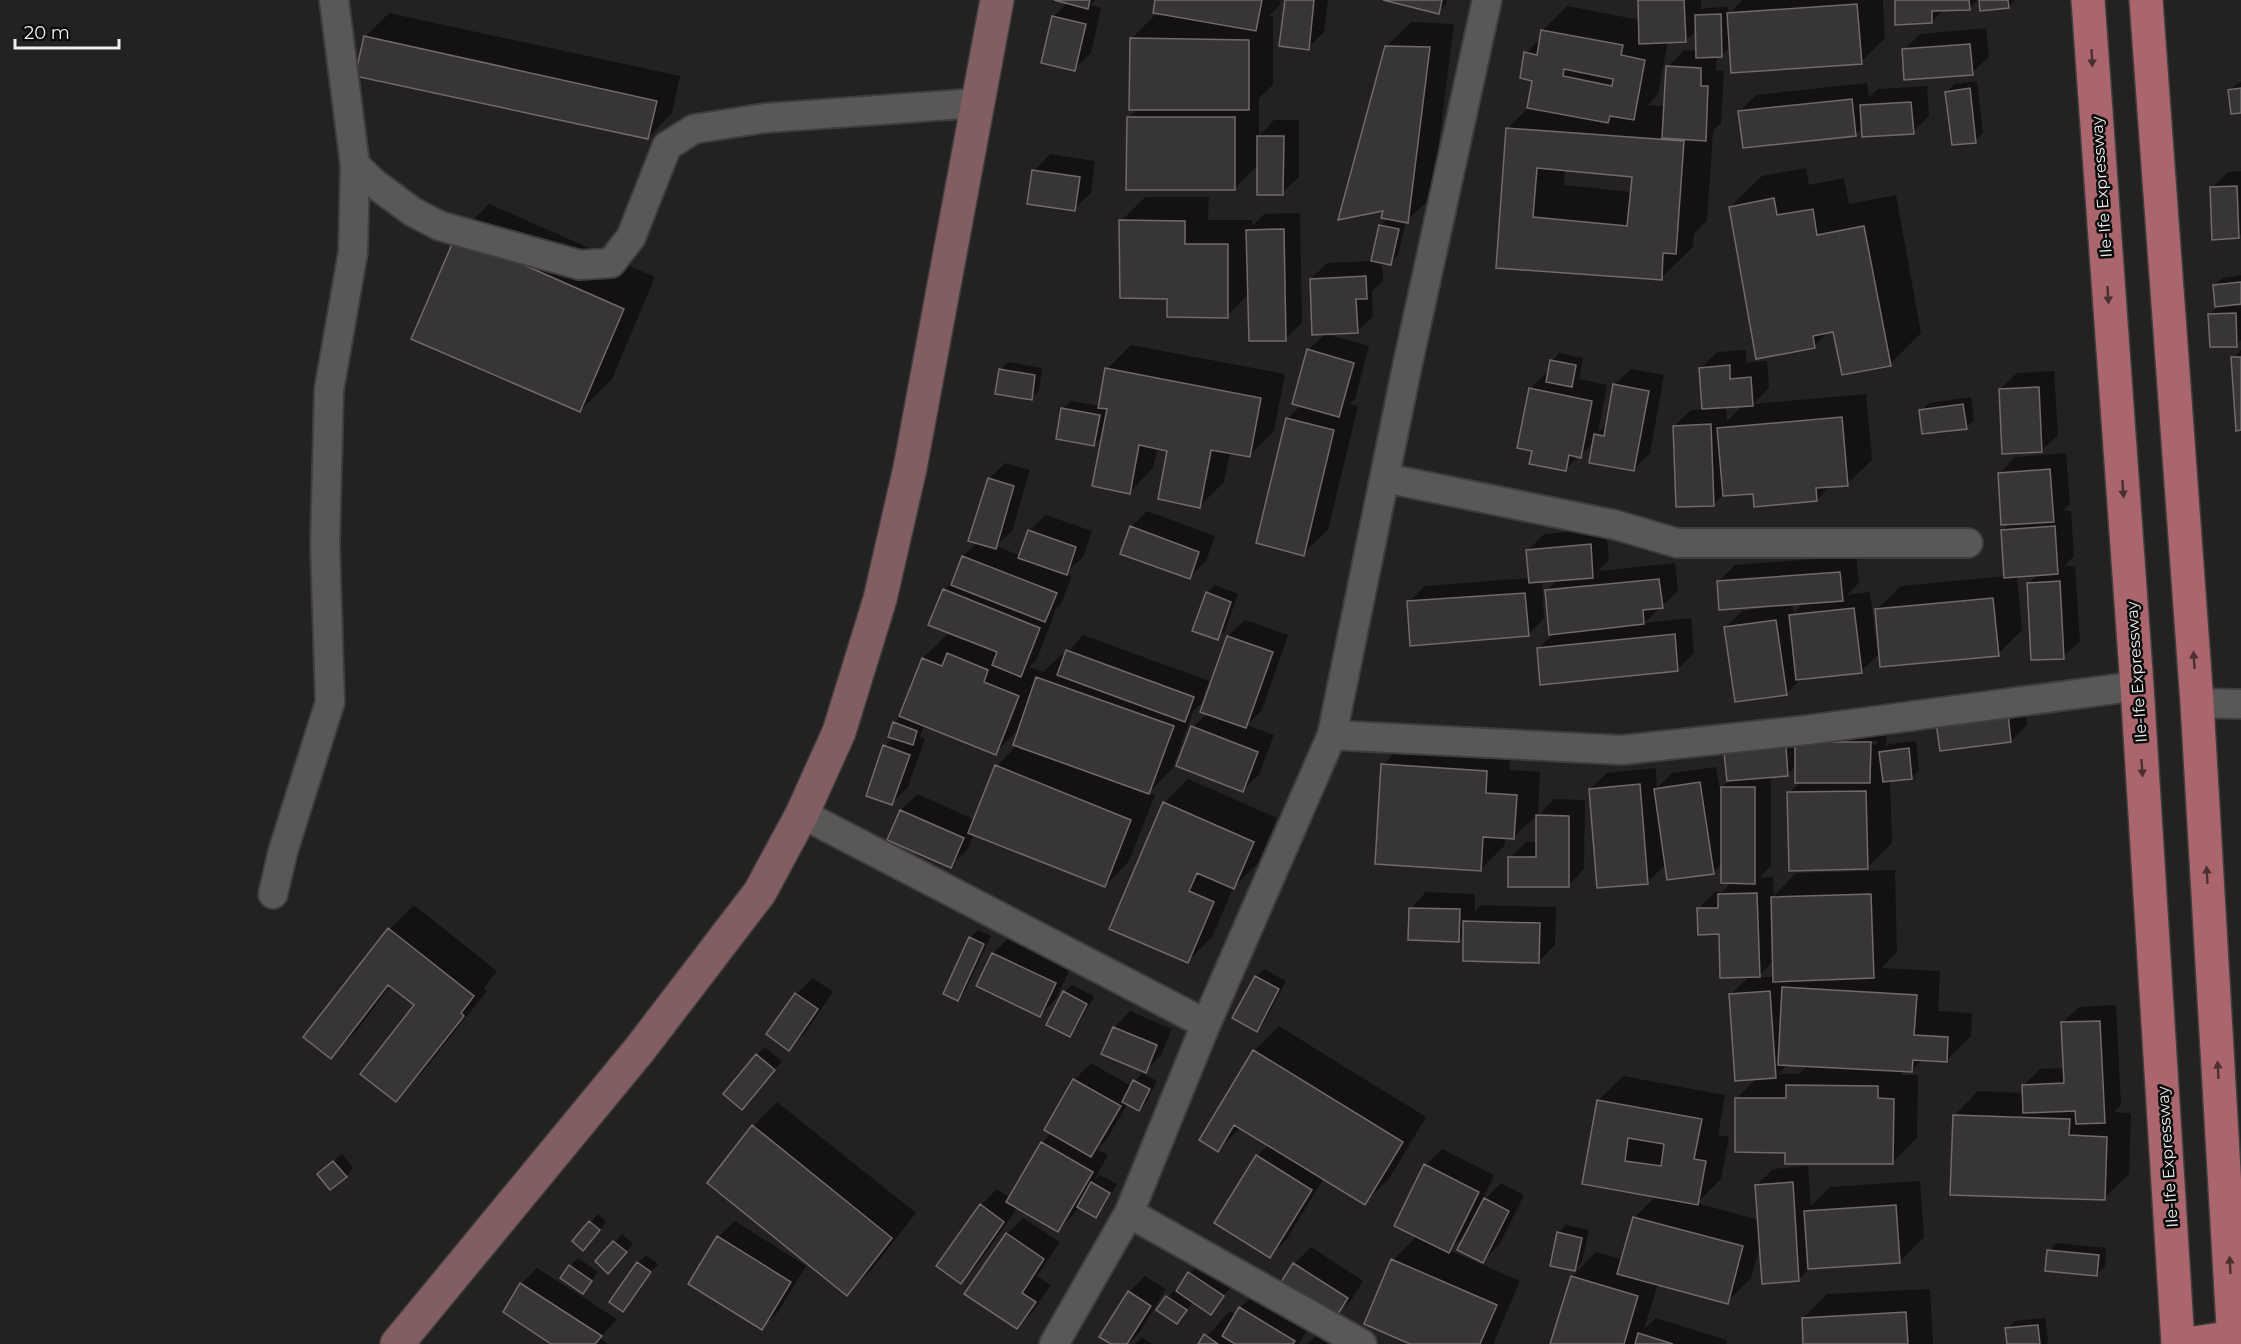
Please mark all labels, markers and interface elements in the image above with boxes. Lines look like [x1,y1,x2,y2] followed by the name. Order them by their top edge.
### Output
[15,12,118,50] scale bar
[24,22,70,44] text: 20 m
[2087,49,2096,68] one-way arrow
[2087,115,2116,258] street label: Ile-Ife Expressway
[2104,285,2113,304] one-way arrow
[2118,480,2127,499] one-way arrow
[2122,600,2151,743] street label: Ile-Ife Expressway
[2189,650,2198,669] one-way arrow
[2137,758,2147,777] one-way arrow
[2202,866,2212,885] one-way arrow
[2214,1060,2223,1079] one-way arrow
[2153,1085,2182,1228] street label: Ile-Ife Expressway
[2225,1255,2234,1274] one-way arrow

